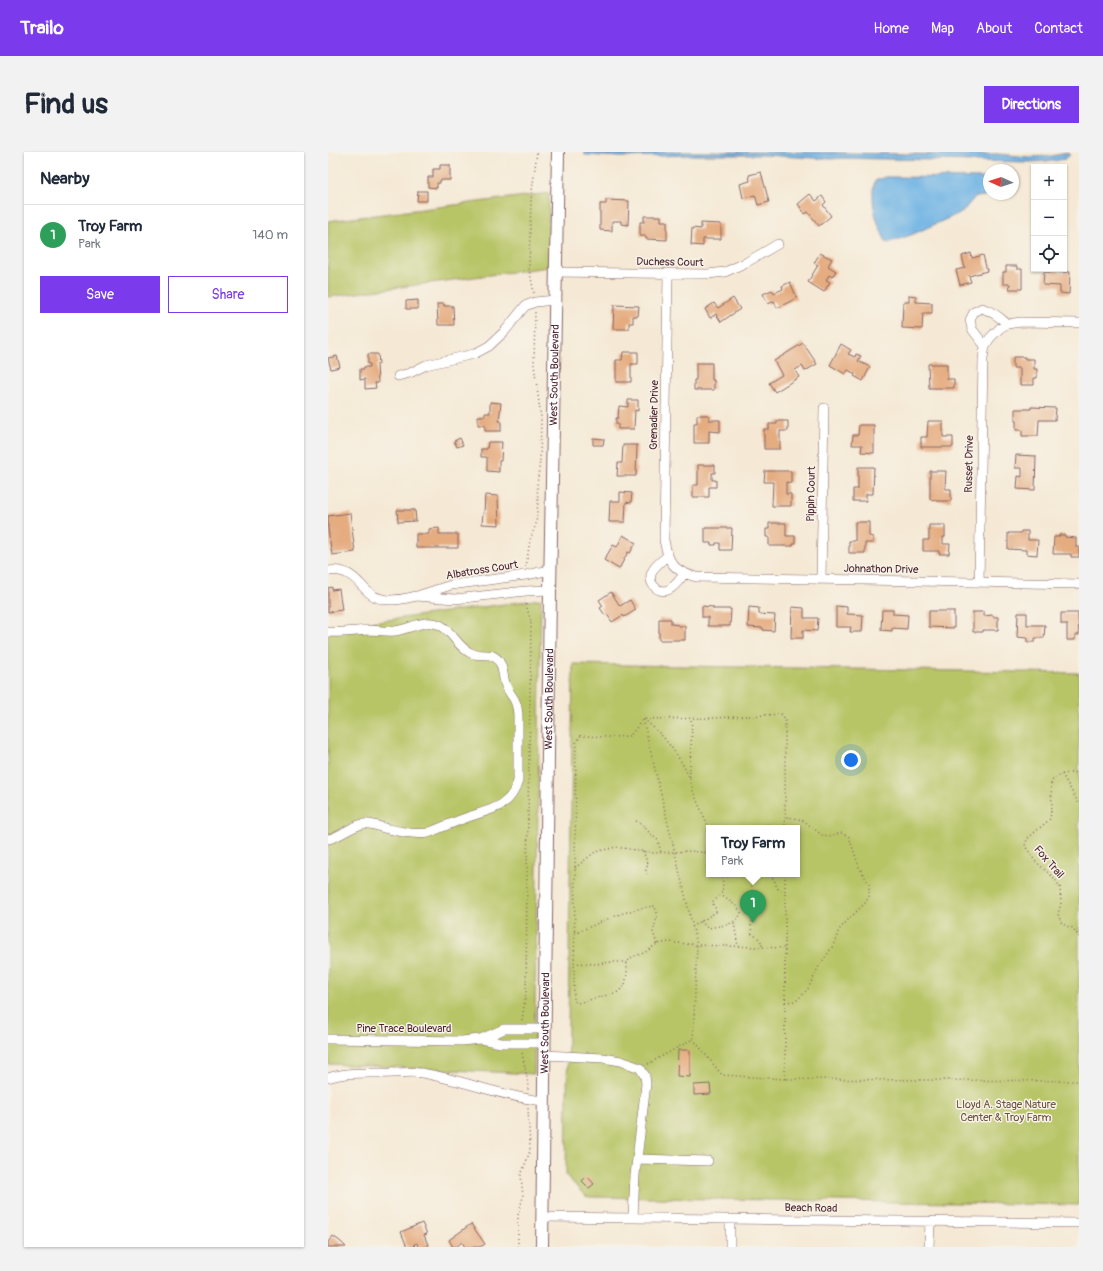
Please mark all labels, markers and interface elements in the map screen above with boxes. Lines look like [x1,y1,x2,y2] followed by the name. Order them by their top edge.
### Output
[20,16,64,40] text: Trailo
[874,20,909,37] text: Home
[931,20,954,37] text: Map
[976,20,1012,37] text: About
[1034,20,1083,37] text: Contact
[984,86,1079,123] button: Directions
[24,87,108,122] text: Find us
[983,164,1019,200] north arrow
[1031,164,1067,272] map controls
[1031,164,1067,200] button: +
[40,168,89,189] text: Nearby
[1031,200,1067,236] button: −
[78,217,142,236] text: Troy Farm
[50,227,56,243] text: 1
[252,227,288,243] text: 140 m
[78,236,101,252] text: Park
[1031,236,1067,272] button: locate
[636,255,704,269] street label: Duchess Court
[40,276,160,313] button: Save
[168,276,288,313] button: Share
[547,324,561,426] street label: West South Boulevard
[647,379,661,450] street label: Grenadier Drive
[962,435,976,493] street label: Russet Drive
[804,466,818,522] street label: Pippin Court
[445,558,520,582] street label: Albatross Court
[843,562,919,576] street label: Johnathon Drive
[542,648,556,750] street label: West South Boulevard
[841,750,861,770] your location
[706,825,800,877] popup
[721,834,785,853] text: Troy Farm
[1031,843,1067,881] street label: Fox Trail
[721,853,744,869] text: Park
[740,890,766,923] pin: 1
[538,972,552,1074] street label: West South Boulevard
[356,1022,452,1035] street label: Pine Trace Boulevard
[956,1098,1056,1124] park label: Lloyd A. Stage Nature Center & Troy Farm
[785,1201,837,1215] street label: Beach Road

